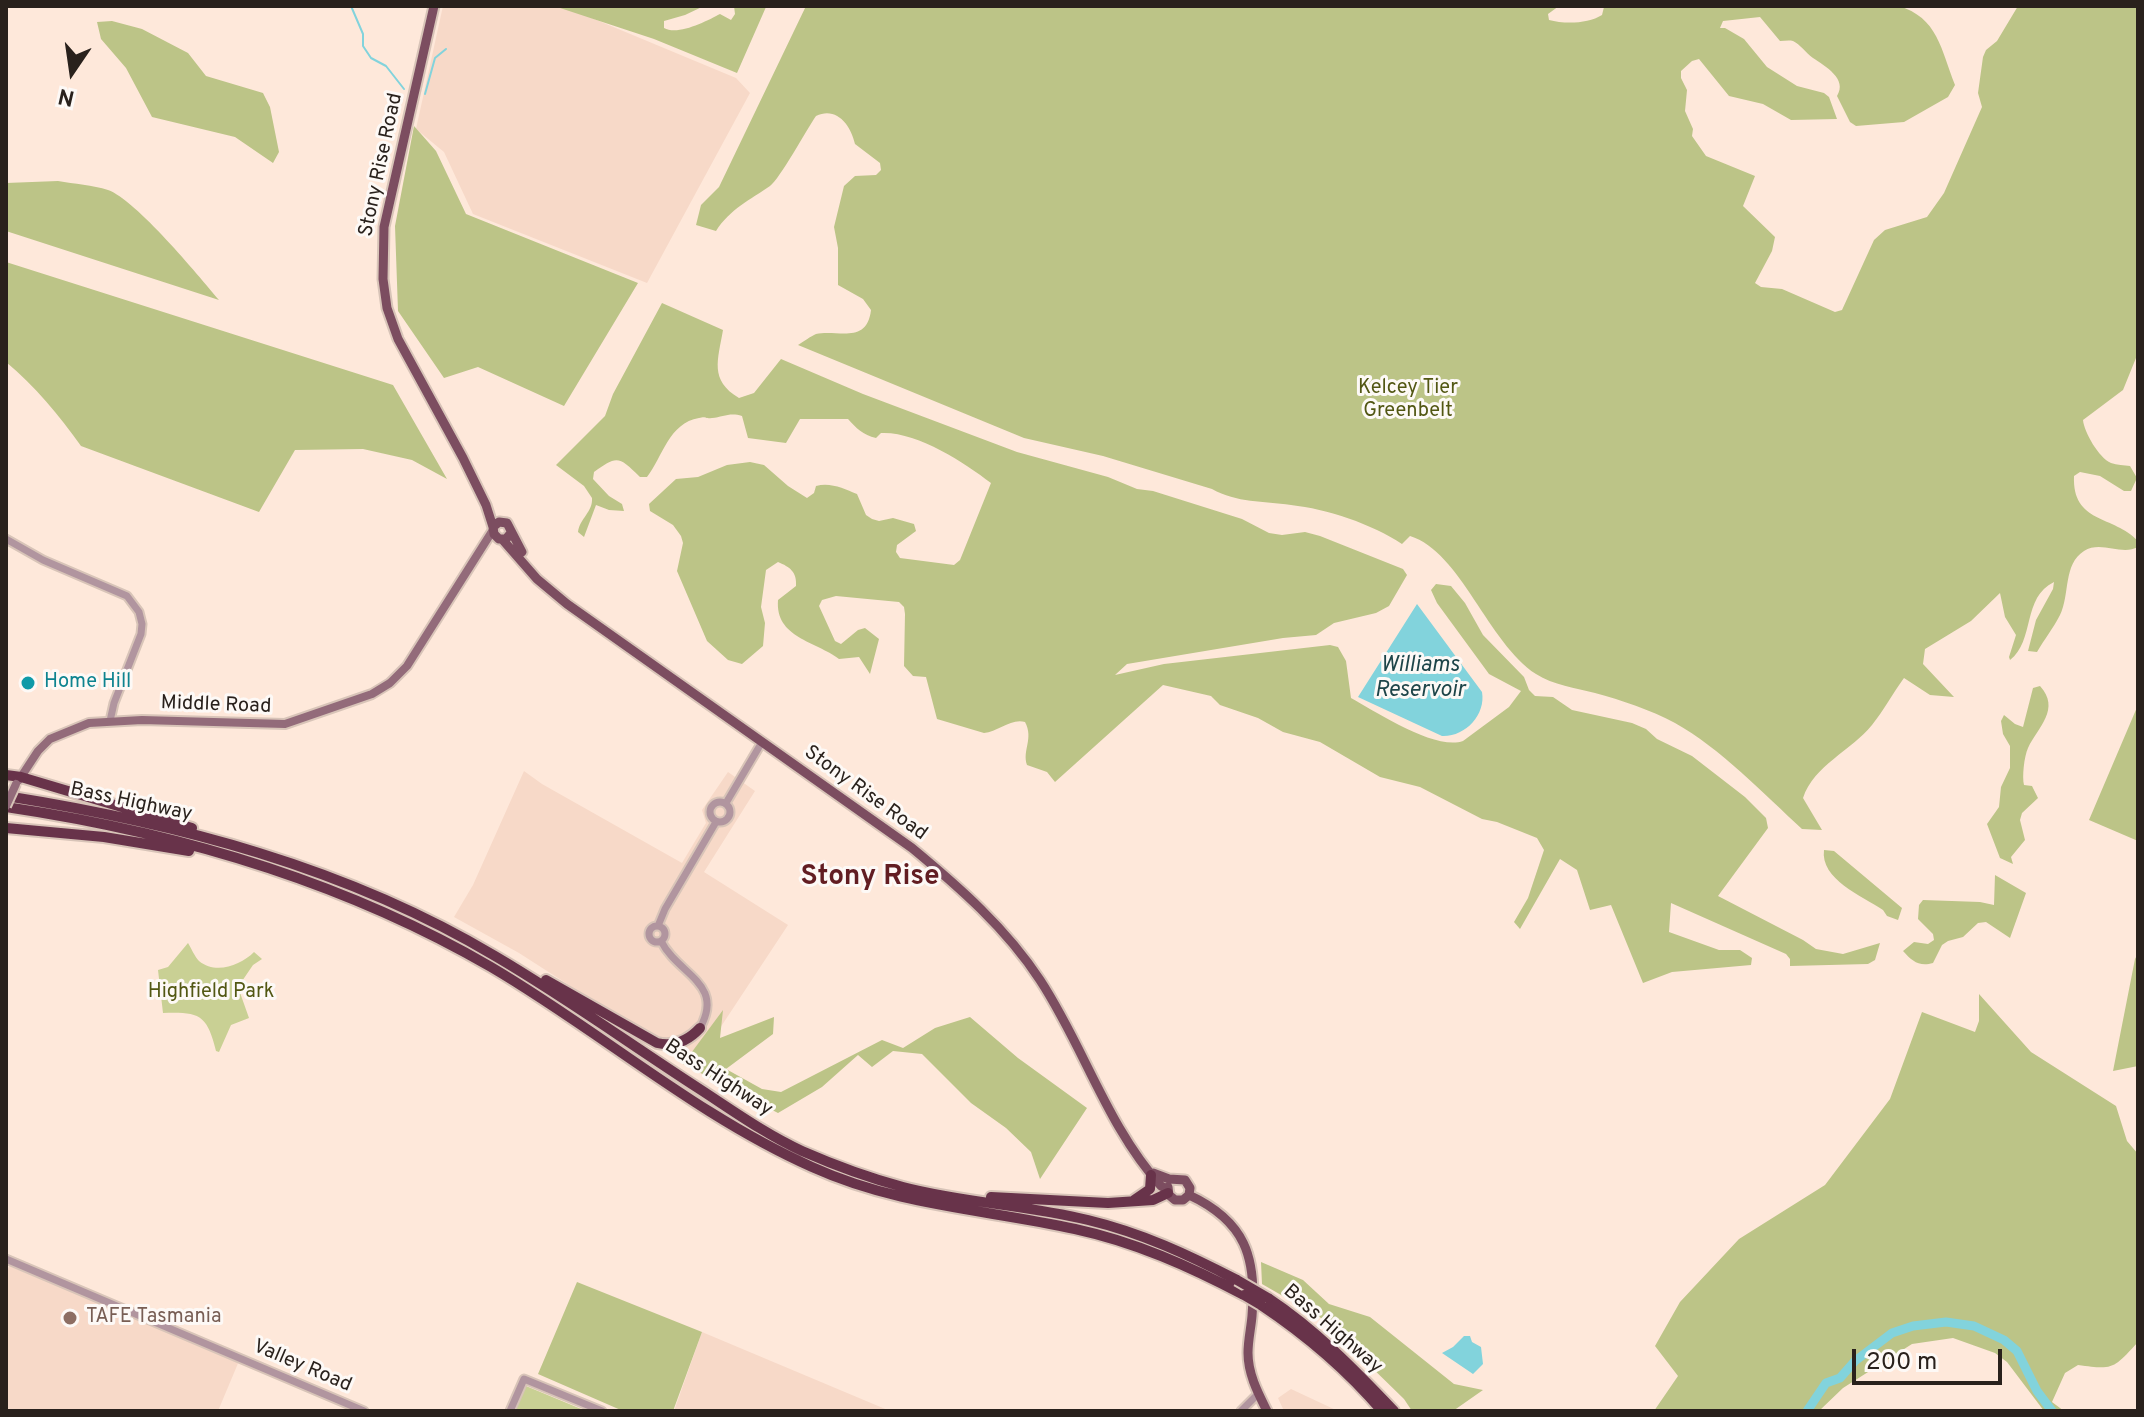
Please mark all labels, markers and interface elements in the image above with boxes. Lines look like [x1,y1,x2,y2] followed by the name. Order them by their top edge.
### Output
[32,32,112,112] north arrow
[56,81,77,111] text: N
[355,91,409,239] street label: Stony Rise Road
[1358,377,1458,424] park label: Kelcey Tier Greenbelt
[1375,654,1465,706] water label: Williams Reservoir
[44,671,131,695] place label: Home Hill
[19,674,37,692] marker: Home Hill
[160,692,272,720] street label: Middle Road
[799,741,931,847] street label: Stony Rise Road
[68,778,194,828] street label: Bass Highway
[801,861,939,895] district label: Stony Rise
[148,981,274,1005] park label: Highfield Park
[660,1035,776,1123] street label: Bass Highway
[1277,1280,1387,1380] street label: Bass Highway
[86,1306,221,1330] place label: TAFE Tasmania
[61,1309,79,1327] marker: TAFE Tasmania
[1856,1333,2006,1383] scale bar
[249,1336,355,1398] street label: Valley Road
[1866,1348,1937,1378] text: 200 m

